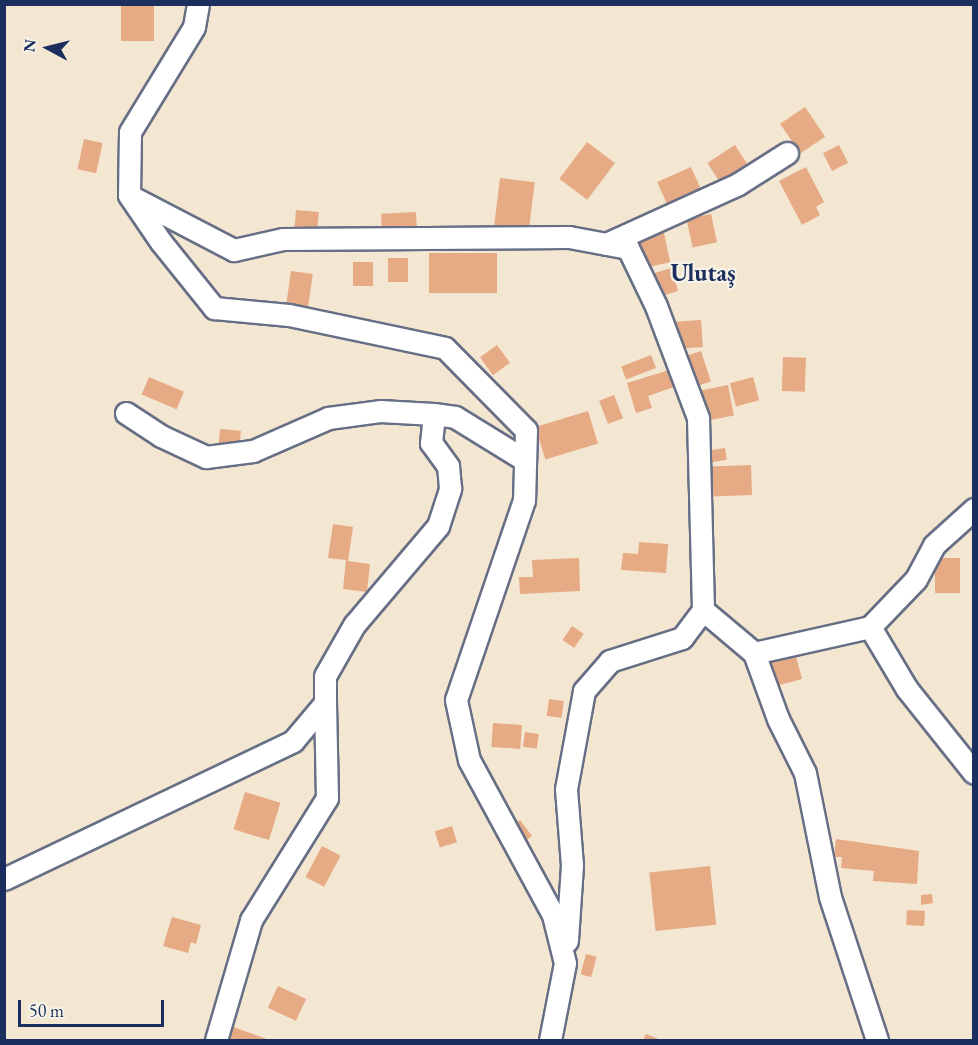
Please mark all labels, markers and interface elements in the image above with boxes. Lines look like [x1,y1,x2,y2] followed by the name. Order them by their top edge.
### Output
[18,18,78,78] north arrow
[18,38,41,53] text: N
[670,259,736,287] district label: Ulutaş
[21,988,166,1026] scale bar
[29,999,64,1022] text: 50 m

